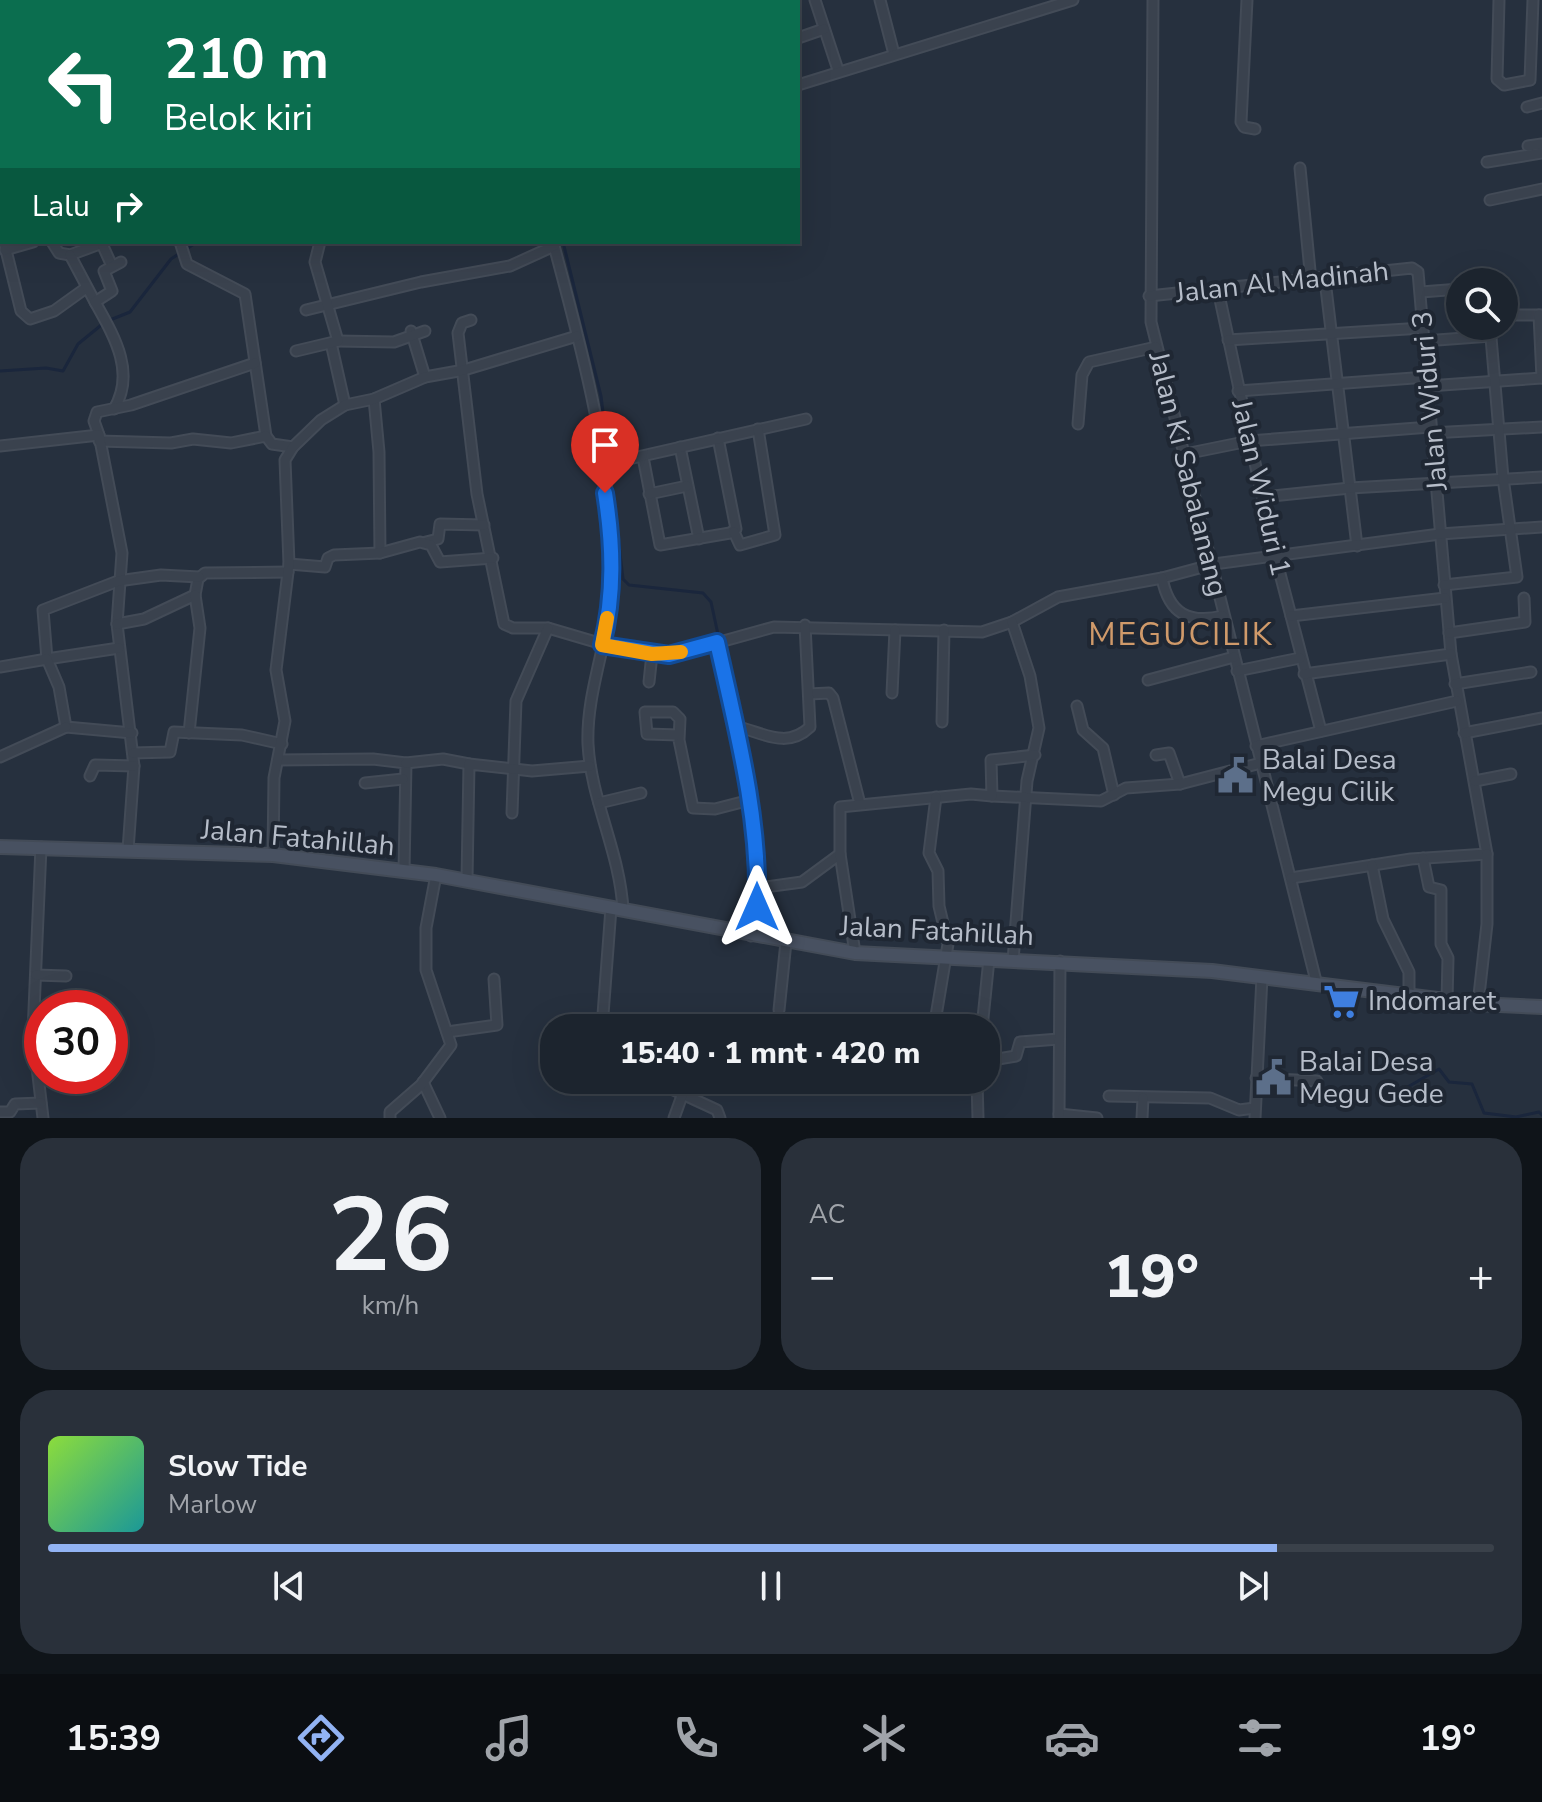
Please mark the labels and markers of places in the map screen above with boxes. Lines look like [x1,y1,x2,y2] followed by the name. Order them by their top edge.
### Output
[571,411,639,493] pin
[1262,741,1397,811] place label: Balai Desa Megu Cilik
[1217,757,1255,795] public building icon: Balai Desa Megu Cilik
[1323,982,1361,1020] supermarket icon: Indomaret
[1368,982,1497,1020] place label: Indomaret
[1299,1043,1444,1113] place label: Balai Desa Megu Gede
[1254,1059,1292,1097] public building icon: Balai Desa Megu Gede

